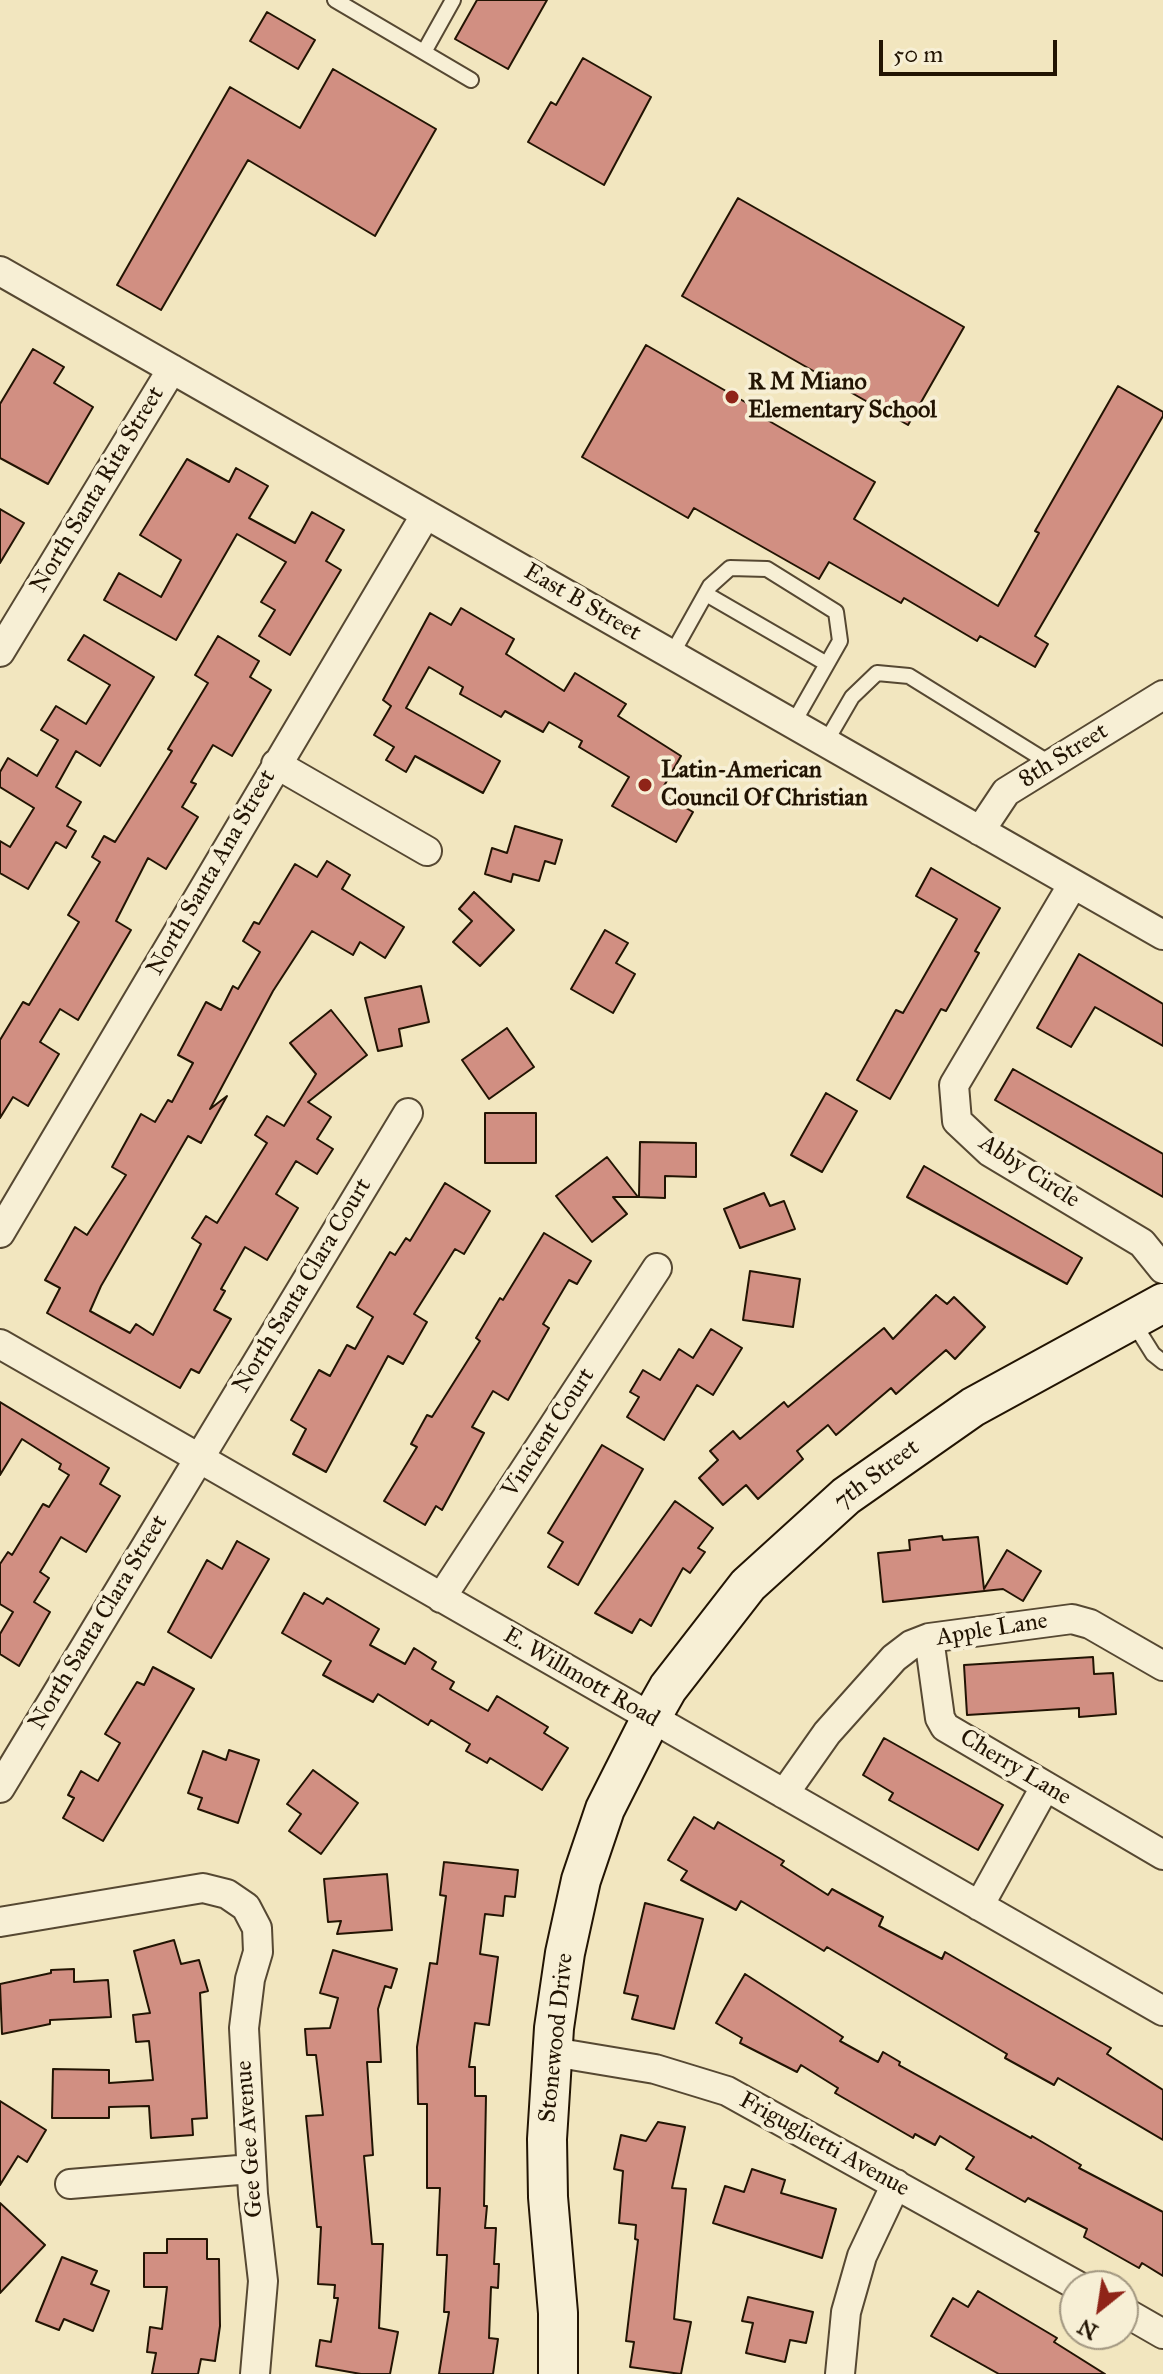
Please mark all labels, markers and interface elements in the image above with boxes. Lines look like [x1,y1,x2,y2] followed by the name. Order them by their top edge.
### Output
[883,24,1061,74] scale bar
[893,39,943,69] text: 50 m
[748,369,937,425] place label: R M Miano Elementary School
[25,382,171,598] street label: North Santa Rita Street
[723,388,741,406] marker: R M Miano Elementary School
[518,558,646,648] street label: East B Street
[1014,717,1114,795] street label: 8th Street
[661,757,868,813] place label: Latin-American Council Of Christian
[141,765,283,981] street label: North Santa Ana Street
[636,776,654,794] marker: Latin-American Council Of Christian
[973,1129,1085,1215] street label: Abby Circle
[228,1174,378,1398] street label: North Santa Clara Court
[497,1363,601,1503] street label: Vincient Court
[829,1434,925,1516] street label: 7th Street
[23,1510,175,1736] street label: North Santa Clara Street
[934,1607,1050,1653] street label: Apple Lane
[498,1622,664,1734] street label: E. Willmott Road
[954,1723,1076,1813] street label: Cherry Lane
[534,1952,580,2124] street label: Stonewood Drive
[230,2059,270,2219] street label: Gee Gee Avenue
[734,2086,914,2204] street label: Friguglietti Avenue
[1059,2270,1139,2350] north arrow
[1073,2313,1103,2346] text: N

